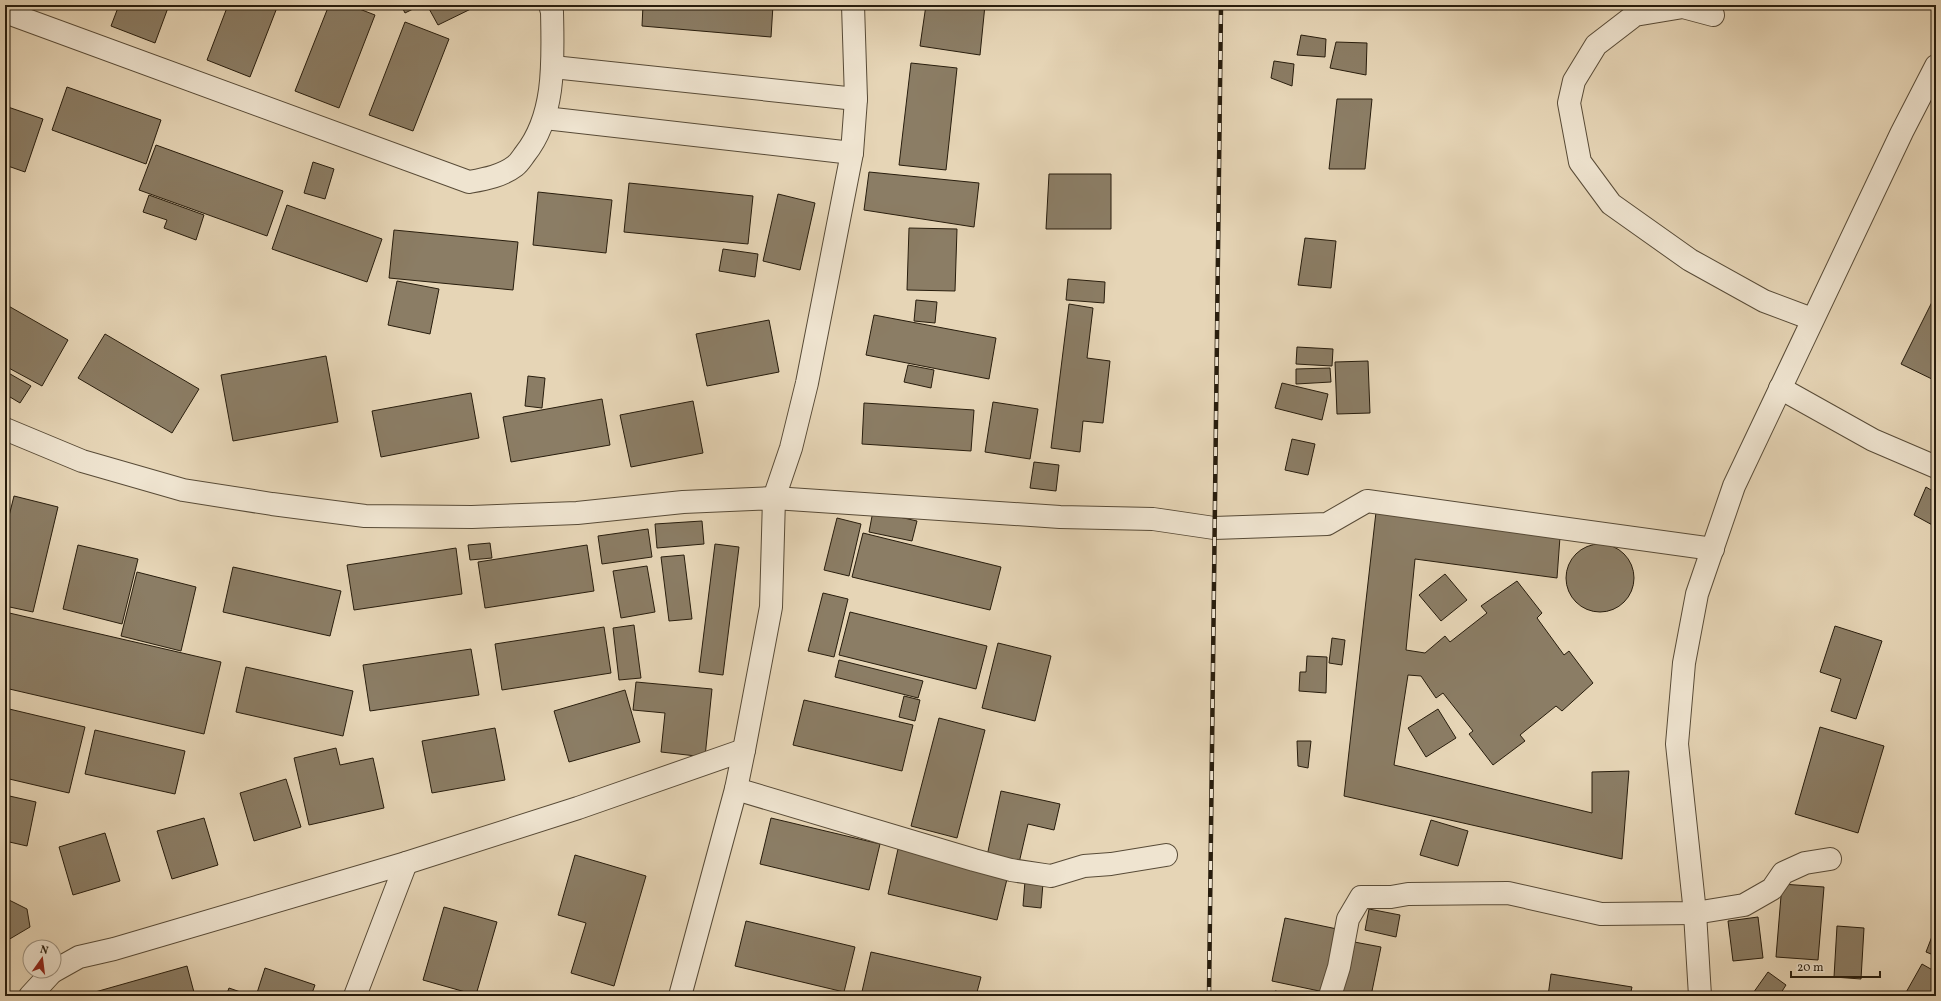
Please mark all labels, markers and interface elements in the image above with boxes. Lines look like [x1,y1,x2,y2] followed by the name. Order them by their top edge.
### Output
[22,939,62,979] north arrow
[38,943,50,959] text: N
[1791,953,1880,979] scale bar
[1797,960,1824,976] text: 20 m

